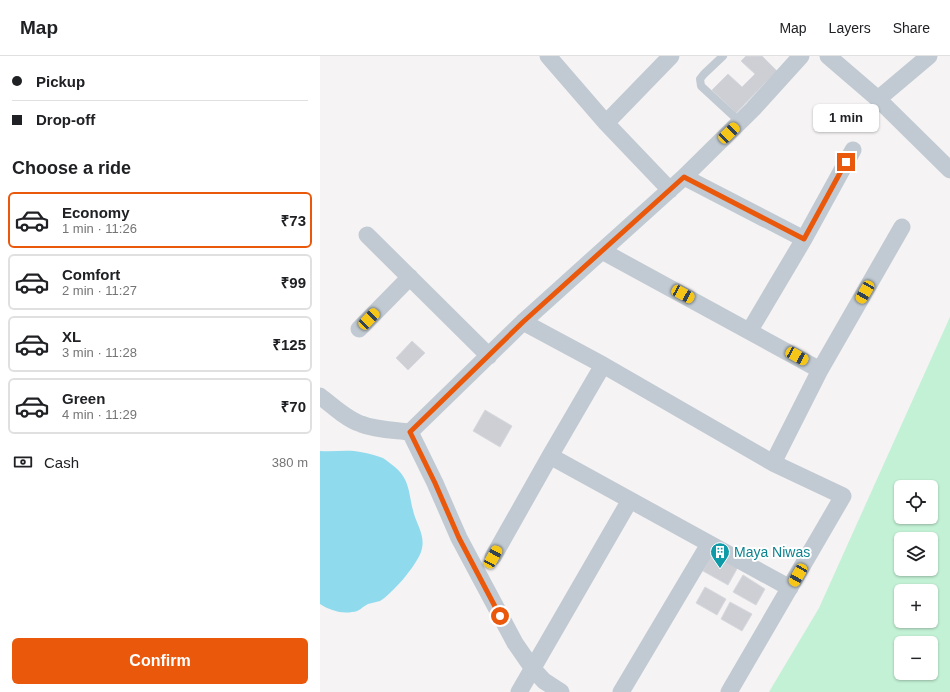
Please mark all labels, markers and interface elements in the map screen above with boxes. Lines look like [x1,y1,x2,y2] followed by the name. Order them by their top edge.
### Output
[20,17,58,38] text: Map
[779,20,807,36] text: Map
[829,20,871,36] text: Layers
[893,20,930,36] text: Share
[36,73,85,90] text: Pickup
[813,104,879,132] callout: 1 min
[829,110,863,125] text: 1 min
[36,111,95,128] text: Drop-off
[716,120,742,146] car
[837,153,855,171] route end
[12,158,131,178] text: Choose a ride
[14,202,50,238] icon: car
[62,204,130,221] text: Economy
[281,212,306,229] text: ₹73
[62,221,137,236] text: 1 min · 11:26
[14,264,50,300] icon: car
[62,266,120,283] text: Comfort
[281,274,306,291] text: ₹99
[854,279,876,305] car
[62,283,137,298] text: 2 min · 11:27
[670,283,696,305] car
[356,306,382,332] car
[14,326,50,362] icon: car
[62,328,81,345] text: XL
[272,336,306,353] text: ₹125
[62,345,137,360] text: 3 min · 11:28
[784,345,810,367] car
[14,388,50,424] icon: car
[62,390,105,407] text: Green
[281,398,306,415] text: ₹70
[62,407,137,422] text: 4 min · 11:29
[12,451,34,473] icon: cash
[44,454,79,471] text: Cash
[272,455,308,470] text: 380 m
[894,480,938,680] map controls
[894,480,938,524] button: locate
[894,532,938,576] button: layers
[709,541,731,569] building icon: Maya Niwas
[482,544,504,570] car
[734,544,810,560] place label: Maya Niwas
[787,562,809,588] car
[894,584,938,628] button: +
[491,607,509,625] route start
[894,636,938,680] button: −
[12,638,308,684] button: Confirm

